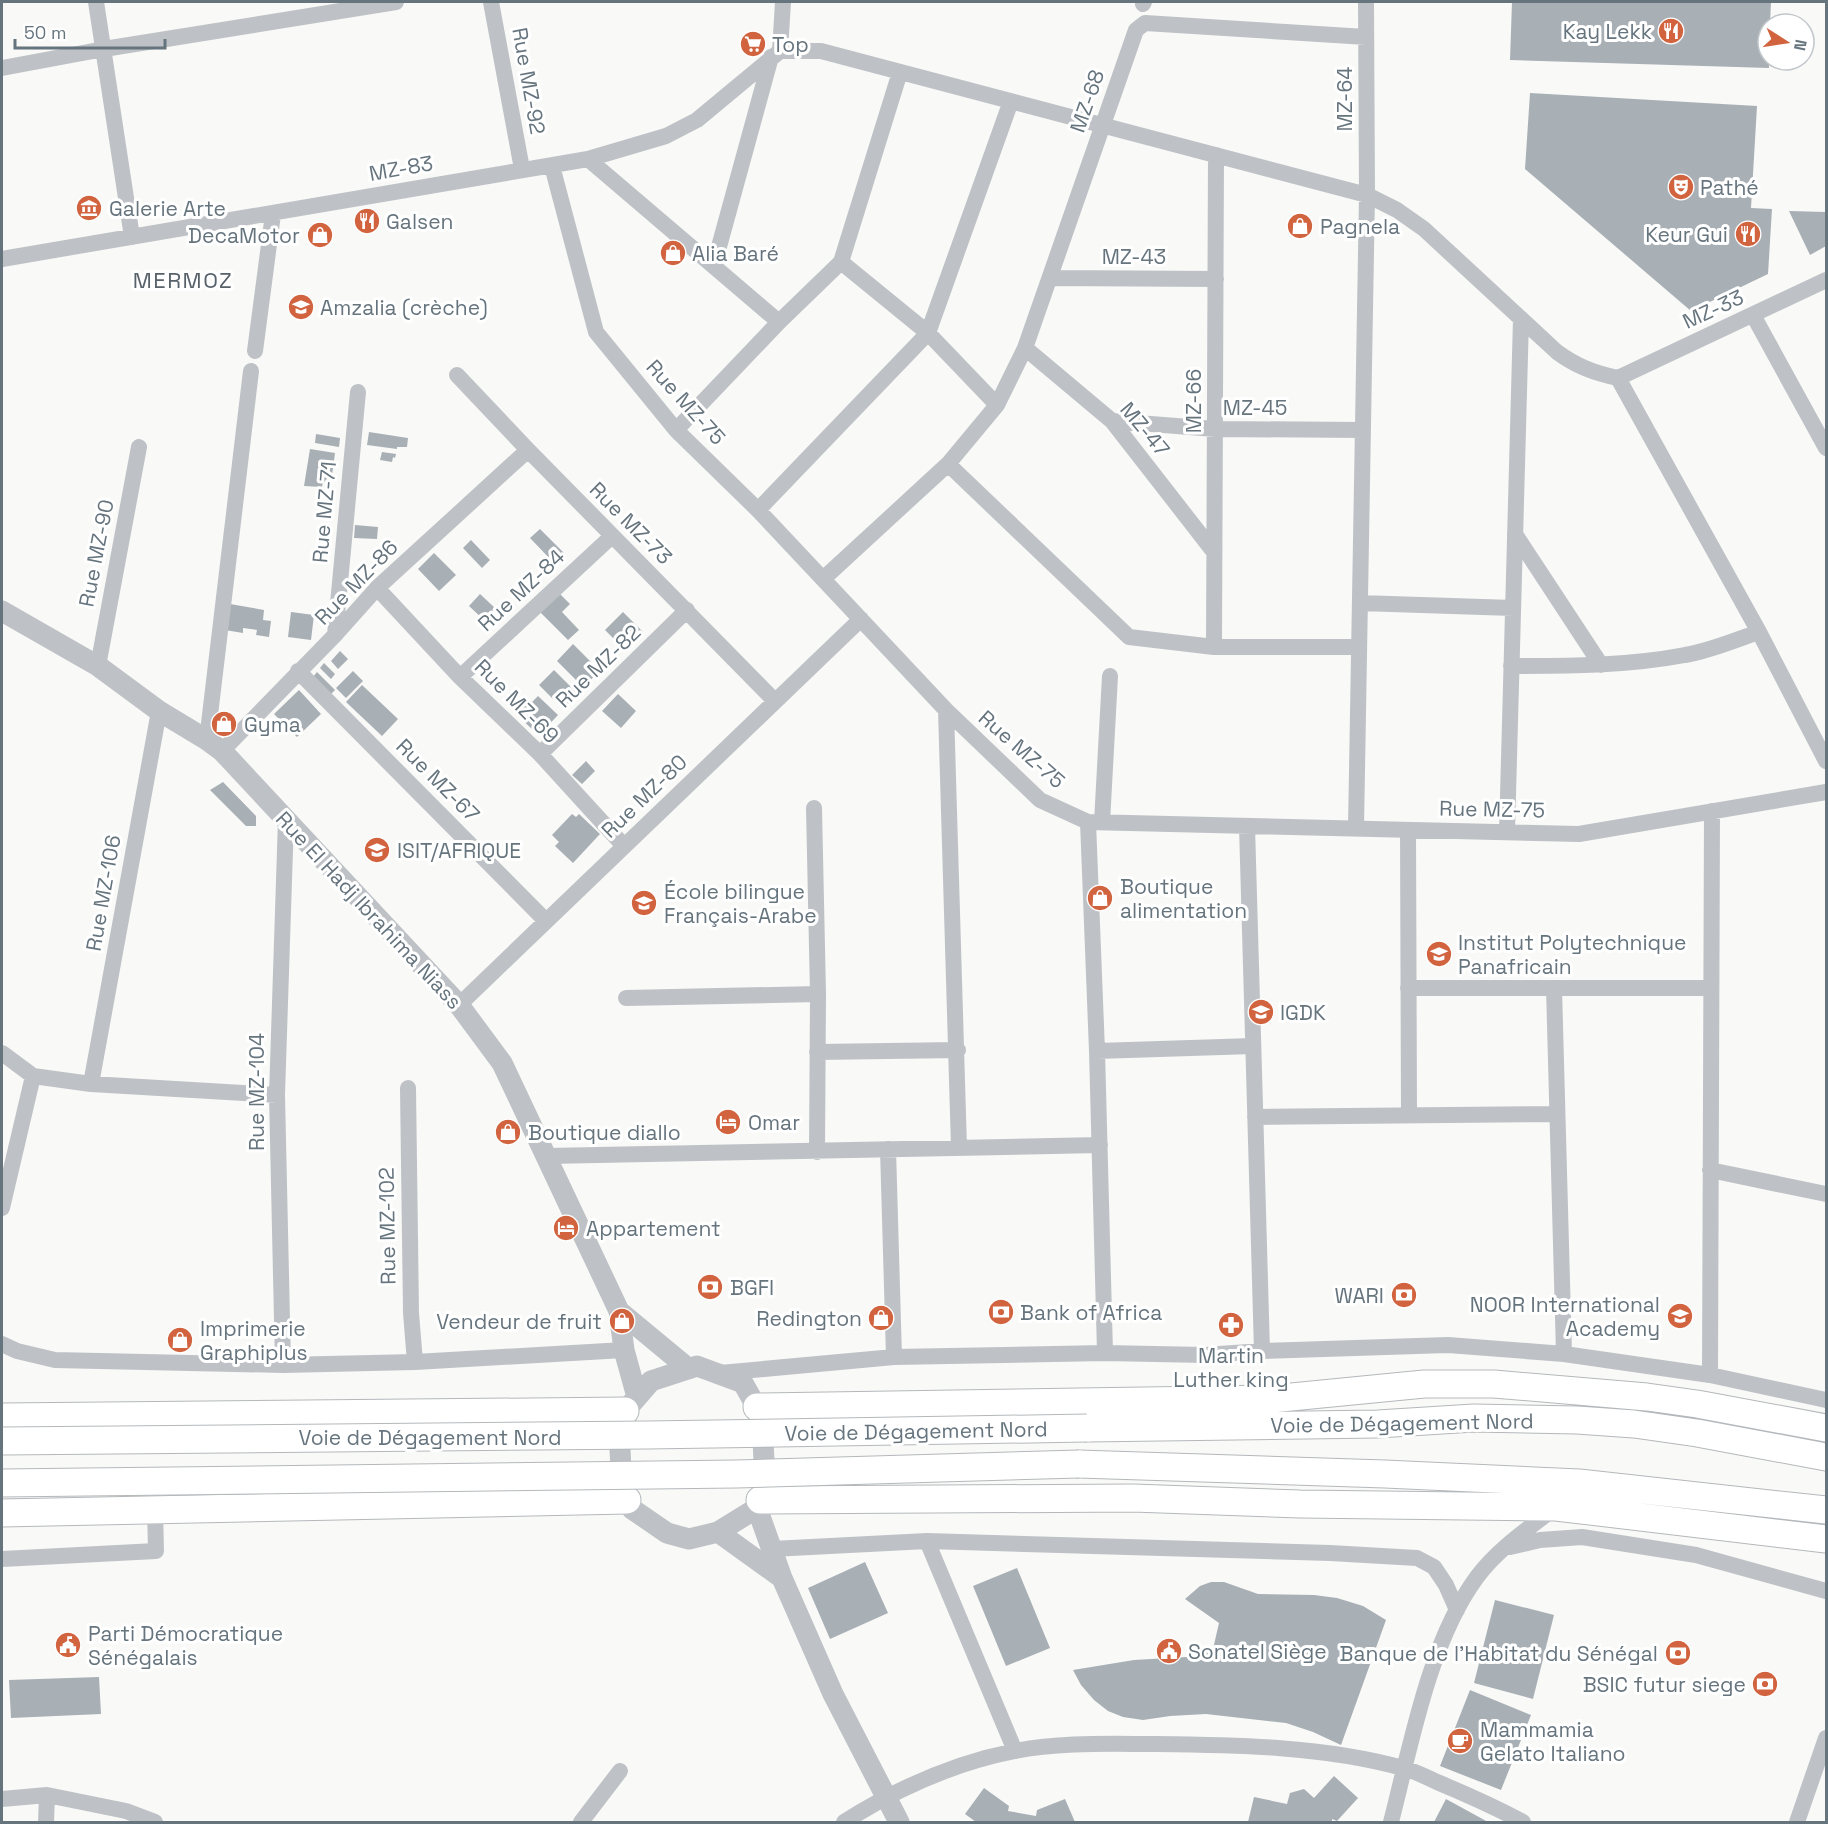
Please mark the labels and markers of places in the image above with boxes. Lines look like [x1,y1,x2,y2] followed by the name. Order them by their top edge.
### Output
[1656,16,1686,46] restaurant icon: Kay Lekk
[1563,18,1652,45] place label: Kay Lekk
[738,29,768,59] supermarket icon: Top
[772,31,809,58] place label: Top
[1666,172,1696,202] theatre icon: Pathé
[1700,174,1759,201] place label: Pathé
[74,193,104,223] museum icon: Galerie Arte
[109,195,226,222] place label: Galerie Arte
[352,206,382,236] restaurant icon: Galsen
[386,208,453,235] place label: Galsen
[1285,211,1315,241] shop icon: Pagnela
[1320,213,1400,240] place label: Pagnela
[1733,219,1763,249] restaurant icon: Keur Gui
[305,220,335,250] shop icon: DecaMotor
[1645,221,1728,248] place label: Keur Gui
[188,222,300,249] place label: DecaMotor
[658,238,688,268] shop icon: Alia Baré
[692,240,779,267] place label: Alia Baré
[286,292,316,322] school or university icon: Amzalia (crèche)
[320,294,488,321] place label: Amzalia (crèche)
[209,709,239,739] shop icon: Gyma
[244,711,301,738] place label: Gyma
[362,835,392,865] school or university icon: ISIT/AFRIQUE
[397,837,521,864] place label: ISIT/AFRIQUE
[1120,873,1247,924] place label: Boutique alimentation
[664,878,817,929] place label: École bilingue Français-Arabe
[1085,883,1115,913] shop icon: Boutique alimentation
[629,888,659,918] school or university icon: École bilingue Français-Arabe
[1458,929,1686,980] place label: Institut Polytechnique Panafricain
[1424,939,1454,969] school or university icon: Institut Polytechnique Panafricain
[1246,997,1276,1027] school or university icon: IGDK
[1280,999,1326,1026] place label: IGDK
[713,1107,743,1137] hotel icon: Omar
[748,1109,800,1136] place label: Omar
[493,1117,523,1147] shop icon: Boutique diallo
[528,1119,681,1146] place label: Boutique diallo
[551,1213,581,1243] hotel icon: Appartement
[586,1215,721,1242] place label: Appartement
[695,1272,725,1302] bank icon: BGFI
[730,1274,774,1301] place label: BGFI
[1389,1280,1419,1310] bank icon: WARI
[1335,1282,1384,1309] place label: WARI
[1470,1291,1660,1342] place label: NOOR International Academy
[986,1297,1016,1327] bank icon: Bank of Africa
[1020,1299,1162,1326] place label: Bank of Africa
[1665,1301,1695,1331] school or university icon: NOOR International Academy
[866,1303,896,1333] shop icon: Redington
[756,1305,862,1332] place label: Redington
[607,1306,637,1336] shop icon: Vendeur de fruit
[436,1308,602,1335] place label: Vendeur de fruit
[1216,1310,1246,1340] pharmacy icon: Martin Luther king
[200,1315,308,1366] place label: Imprimerie Graphiplus
[165,1325,195,1355] shop icon: Imprimerie Graphiplus
[1173,1342,1289,1393] place label: Martin Luther king
[88,1620,283,1671] place label: Parti Démocratique Sénégalais
[53,1630,83,1660] public building icon: Parti Démocratique Sénégalais
[1154,1636,1184,1666] public building icon: Sonatel Siège
[1188,1638,1327,1665] place label: Sonatel Siège
[1663,1638,1693,1668] bank icon: Banque de l’Habitat du Sénégal
[1340,1640,1658,1667] place label: Banque de l’Habitat du Sénégal
[1750,1669,1780,1699] bank icon: BSIC futur siege
[1583,1671,1746,1698] place label: BSIC futur siege
[1480,1716,1626,1767] place label: Mammamia Gelato Italiano
[1445,1726,1475,1756] cafe icon: Mammamia Gelato Italiano

